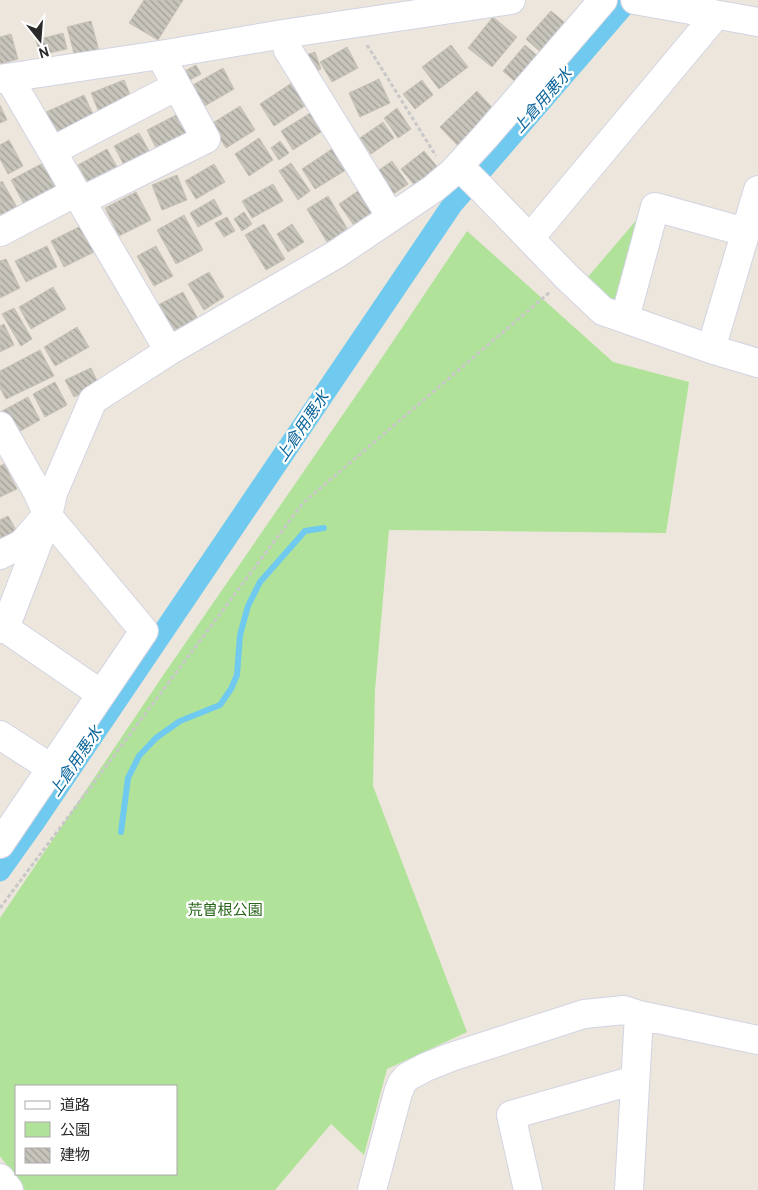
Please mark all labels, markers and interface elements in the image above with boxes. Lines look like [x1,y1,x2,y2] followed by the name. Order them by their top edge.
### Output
[15,15,65,65] north arrow
[36,41,51,61] text: N
[510,63,579,138] water label: 上倉用悪水
[273,387,335,466] water label: 上倉用悪水
[46,722,108,801] water label: 上倉用悪水
[187,902,263,921] park label: 荒曽根公園
[15,1085,178,1175] legend
[60,1097,90,1116] text: 道路
[60,1122,90,1141] text: 公園
[60,1147,90,1166] text: 建物

